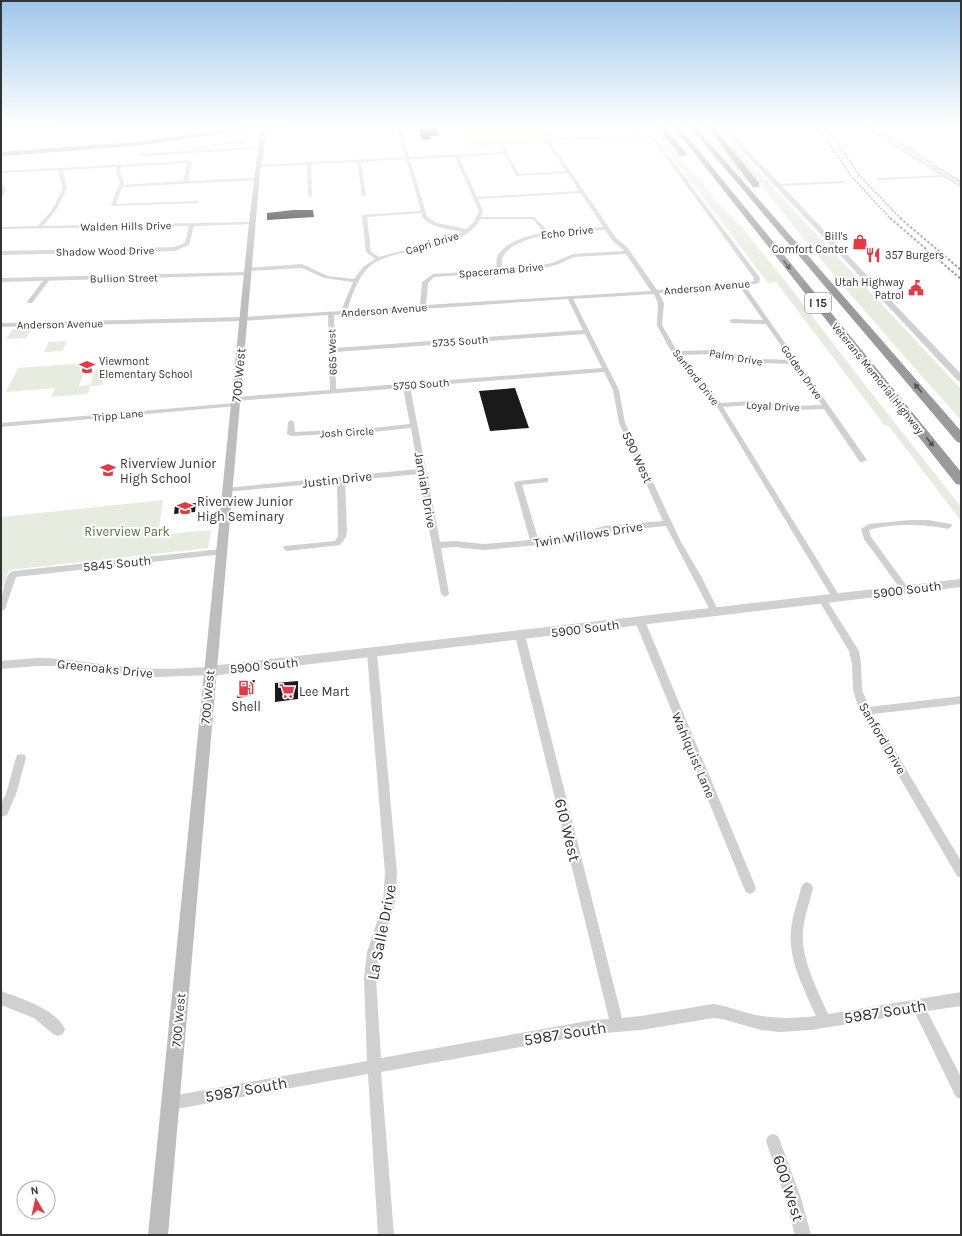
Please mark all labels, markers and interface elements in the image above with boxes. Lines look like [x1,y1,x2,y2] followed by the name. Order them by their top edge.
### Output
[80,219,172,234] street label: Walden Hills Drive
[540,223,594,242] street label: Echo Drive
[404,229,461,258] street label: Capri Drive
[772,230,848,256] place label: Bill's Comfort Center
[851,233,869,251] shop icon: Bill's Comfort Center
[56,244,155,259] street label: Shadow Wood Drive
[864,246,882,264] restaurant icon: 357 Burgers
[885,249,945,262] place label: 357 Burgers
[782,259,791,270] one-way arrow
[458,260,544,281] street label: Spacerama Drive
[90,271,158,286] street label: Bullion Street
[835,276,904,302] place label: Utah Highway Patrol
[663,277,751,298] street label: Anderson Avenue
[907,279,925,297] public building icon: Utah Highway Patrol
[805,293,831,313] road number: I 15
[341,301,428,320] street label: Anderson Avenue
[17,317,104,332] street label: Anderson Avenue
[829,320,926,437] street label: Veterans Memorial Highway
[325,329,340,375] street label: 665 West
[431,333,489,350] street label: 5735 South
[778,343,825,402] street label: Golden Drive
[708,346,764,369] street label: Palm Drive
[229,347,248,403] street label: 700 West
[670,347,722,408] street label: Sanford Drive
[99,355,192,381] place label: Viewmont Elementary School
[78,358,96,376] school or university icon: Viewmont Elementary School
[392,376,450,393] street label: 5750 South
[913,383,922,394] one-way arrow
[746,399,800,414] street label: Loyal Drive
[92,407,144,424] street label: Tripp Lane
[320,425,375,440] street label: Josh Circle
[619,429,656,486] street label: 590 West
[925,437,934,448] one-way arrow
[411,451,440,530] street label: Jamiah Drive
[120,456,216,486] place label: Riverview Junior High School
[99,461,117,479] school or university icon: Riverview Junior High School
[301,468,373,491] street label: Justin Drive
[197,494,293,524] place label: Riverview Junior High Seminary
[176,499,194,517] school or university icon: Riverview Junior High Seminary
[533,518,644,551] street label: Twin Willows Drive
[84,524,170,539] park label: Riverview Park
[82,552,152,575] street label: 5845 South
[872,578,942,601] street label: 5900 South
[550,617,620,640] street label: 5900 South
[229,654,299,677] street label: 5900 South
[56,656,154,681] street label: Greenoaks Drive
[198,669,217,725] street label: 700 West
[237,679,255,697] fuel station icon: Shell
[278,682,296,700] supermarket icon: Lee Mart
[299,684,349,699] place label: Lee Mart
[231,699,261,714] place label: Shell
[856,700,909,777] street label: Sanford Drive
[668,710,718,801] street label: Wahlquist Lane
[551,797,584,864] street label: 610 West
[363,883,400,981] street label: La Salle Drive
[169,992,188,1048] street label: 700 West
[842,996,928,1027] street label: 5987 South
[522,1018,608,1049] street label: 5987 South
[203,1073,289,1106] street label: 5987 South
[769,1153,808,1224] street label: 600 West
[16,1180,56,1220] north arrow
[30,1184,39,1198] text: N

